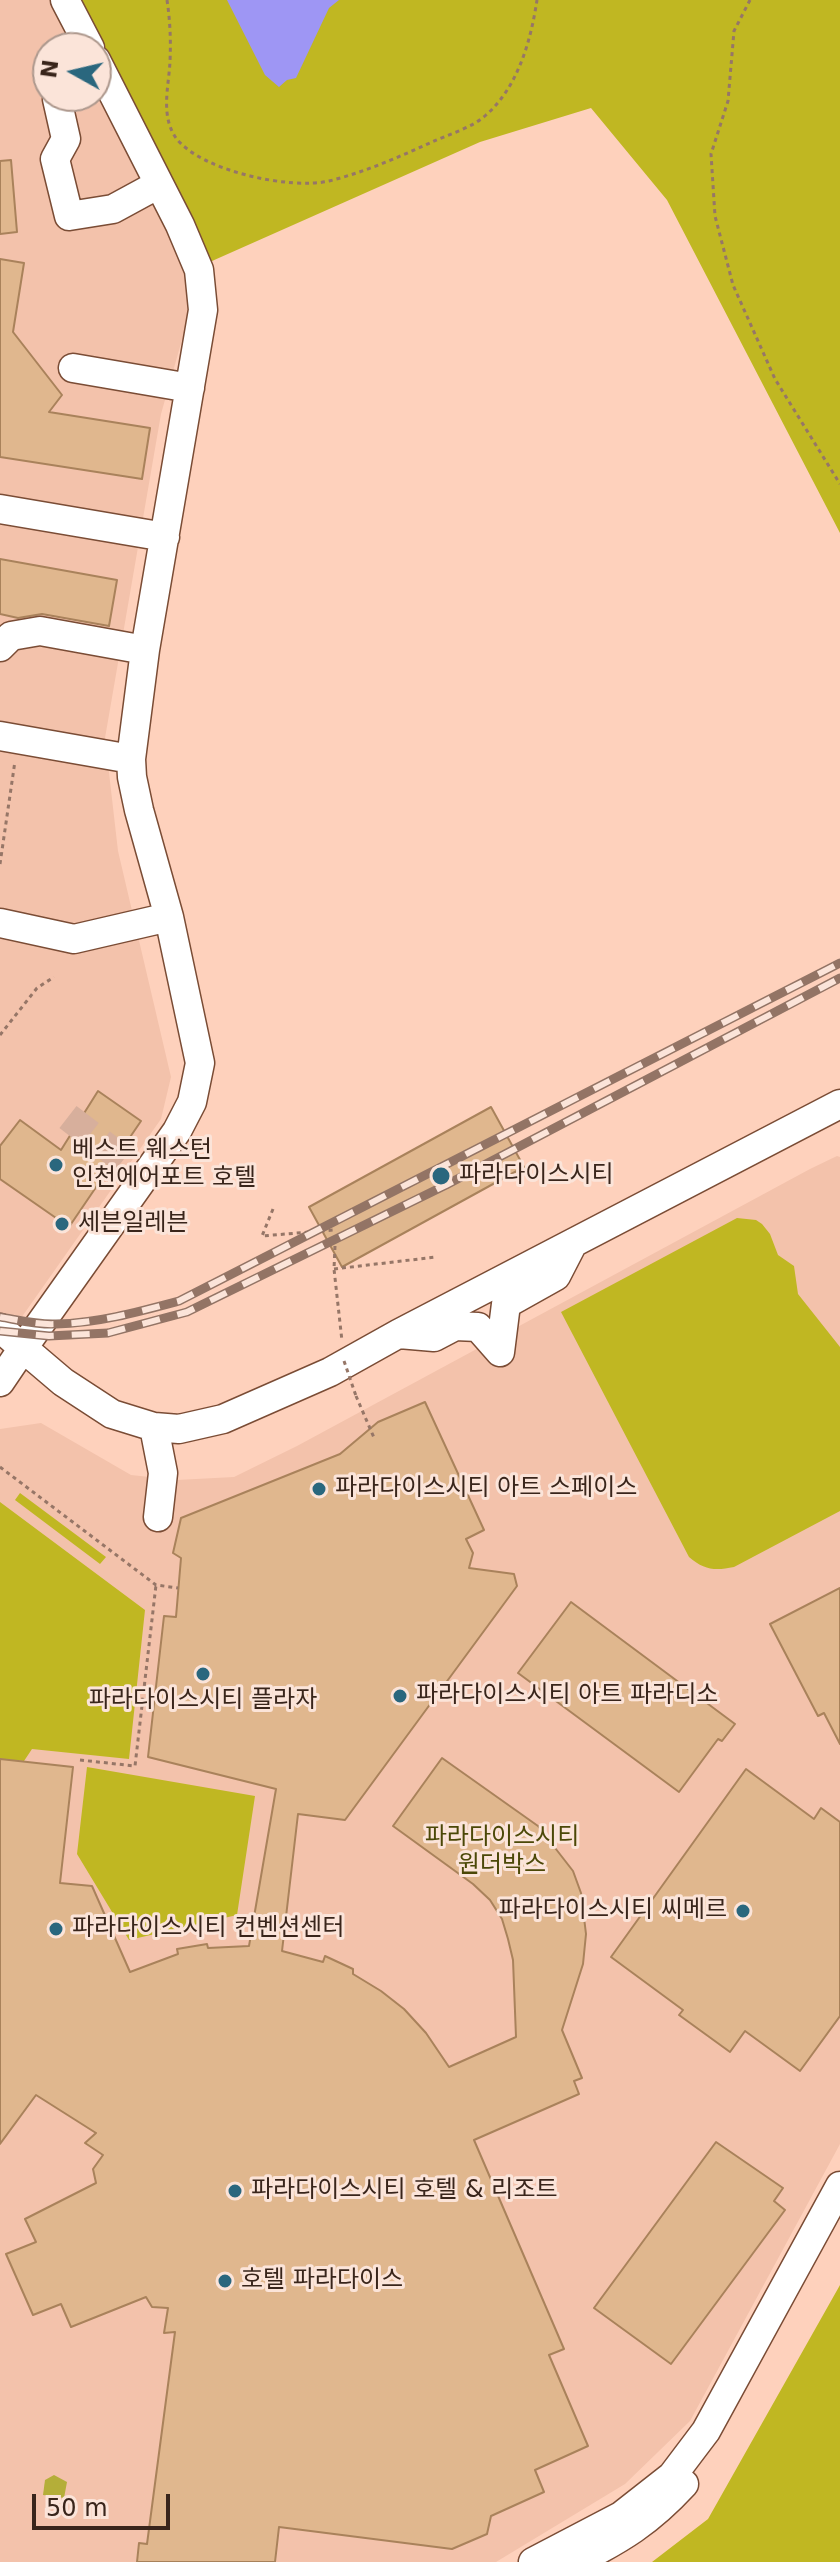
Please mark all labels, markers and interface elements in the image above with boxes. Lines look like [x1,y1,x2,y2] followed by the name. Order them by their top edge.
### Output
[32,32,112,112] north arrow
[36,58,63,80] text: N
[72,1137,256,1193] place label: 베스트 웨스턴 인천에어포트 호텔
[47,1156,65,1174] marker: 베스트 웨스턴 인천에어포트 호텔
[459,1162,614,1190] place label: 파라다이스시티
[430,1165,452,1187] marker: 파라다이스시티
[78,1210,188,1238] place label: 세븐일레븐
[53,1215,71,1233] marker: 세븐일레븐
[335,1475,637,1503] place label: 파라다이스시티 아트 스페이스
[310,1480,328,1498] marker: 파라다이스시티 아트 스페이스
[194,1665,212,1683] marker: 파라다이스시티 플라자
[416,1682,718,1710] place label: 파라다이스시티 아트 파라디소
[89,1687,317,1715] place label: 파라다이스시티 플라자
[391,1687,409,1705] marker: 파라다이스시티 아트 파라디소
[425,1824,579,1880] park label: 파라다이스시티 원더박스
[499,1897,727,1925] place label: 파라다이스시티 씨메르
[734,1902,752,1920] marker: 파라다이스시티 씨메르
[72,1915,345,1943] place label: 파라다이스시티 컨벤션센터
[47,1920,65,1938] marker: 파라다이스시티 컨벤션센터
[251,2177,558,2205] place label: 파라다이스시티 호텔 & 리조트
[226,2182,244,2200] marker: 파라다이스시티 호텔 & 리조트
[241,2267,403,2295] place label: 호텔 파라다이스
[216,2272,234,2290] marker: 호텔 파라다이스
[36,2478,174,2528] scale bar
[46,2494,108,2522] text: 50 m

